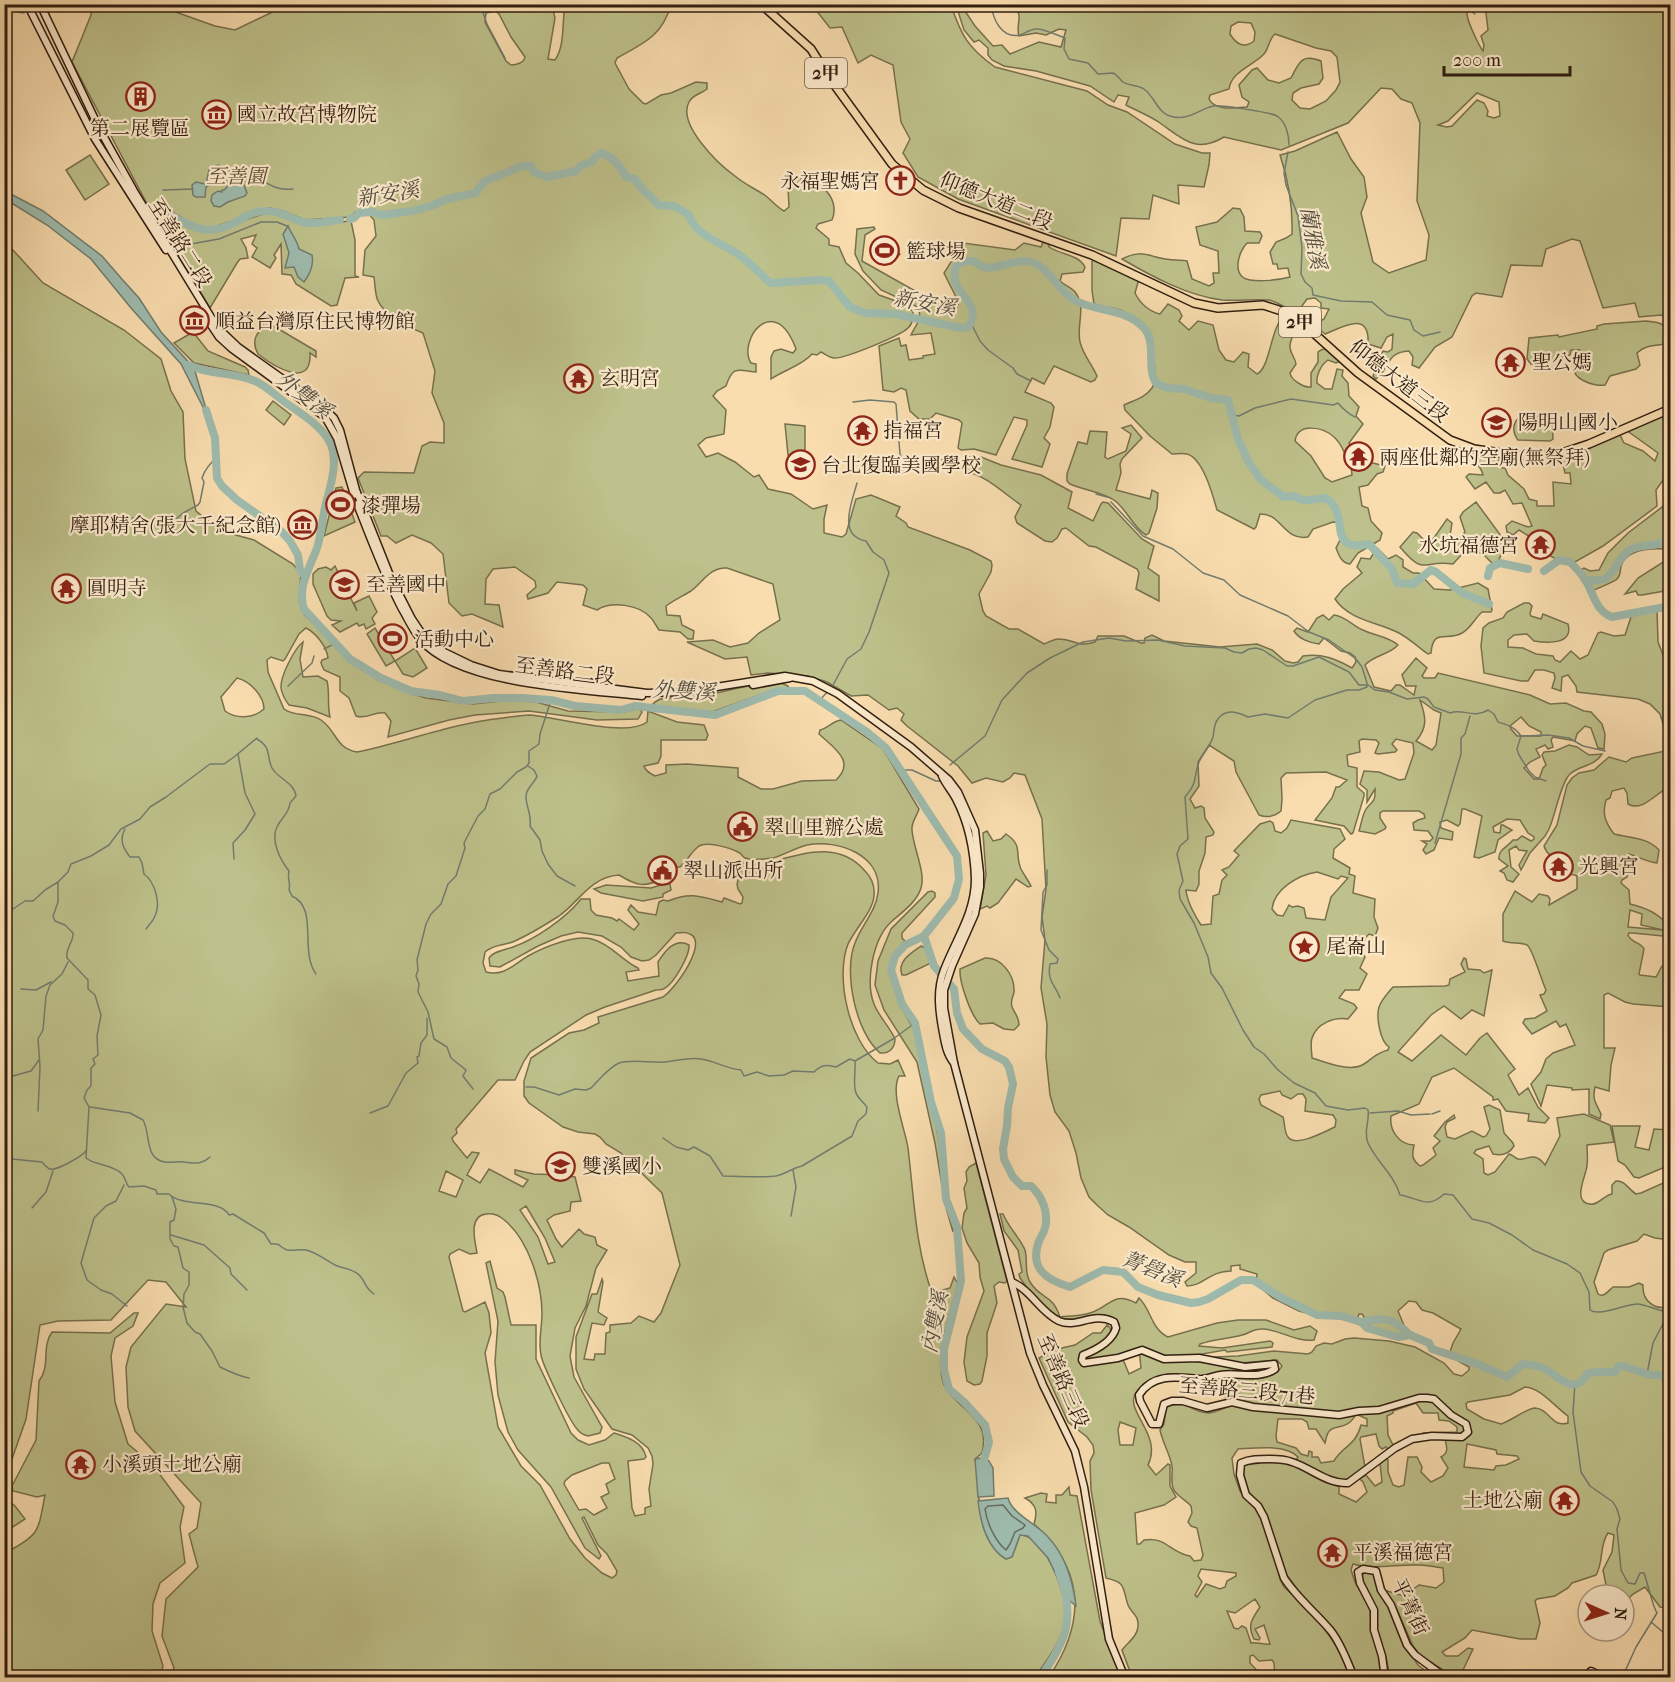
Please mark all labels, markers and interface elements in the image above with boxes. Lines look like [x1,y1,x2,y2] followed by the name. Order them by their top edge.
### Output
[1444,39,1570,77] scale bar
[1453,50,1501,71] text: 200 m
[805,58,847,88] road number: 2甲
[124,81,156,113] building icon: 第二展覽區
[200,98,232,130] museum icon: 國立故宮博物院
[237,103,377,126] place label: 國立故宮博物院
[90,117,190,140] place label: 第二展覽區
[206,165,269,188] park label: 至善園
[885,165,917,197] church icon: 永福聖媽宮
[936,168,1056,234] street label: 仰德大道二段
[780,170,880,193] place label: 永福聖媽宮
[355,177,423,211] water label: 新安溪
[144,195,216,291] street label: 至善路二段
[1296,205,1331,273] water label: 蘭雅溪
[869,235,901,267] sports icon: 籃球場
[906,240,966,263] place label: 籃球場
[892,286,960,321] water label: 新安溪
[178,305,210,337] museum icon: 順益台灣原住民博物館
[1279,307,1321,337] road number: 2甲
[215,310,415,333] place label: 順益台灣原住民博物館
[1345,335,1453,427] street label: 仰德大道三段
[1495,346,1527,378] temple icon: 聖公媽
[1532,351,1592,374] place label: 聖公媽
[563,362,595,394] temple icon: 玄明宮
[272,366,338,425] water label: 外雙溪
[600,367,660,390] place label: 玄明宮
[1481,406,1513,438] school or university icon: 陽明山國小
[1518,411,1618,434] place label: 陽明山國小
[846,414,878,446] temple icon: 指福宮
[883,419,943,442] place label: 指福宮
[1342,441,1374,473] temple icon: 兩座仳鄰的空廟(無祭拜)
[1379,446,1590,469] place label: 兩座仳鄰的空廟(無祭拜)
[784,449,816,481] school or university icon: 台北復臨美國學校
[821,454,981,477] place label: 台北復臨美國學校
[324,489,356,521] sports icon: 漆彈場
[361,494,421,517] place label: 漆彈場
[286,509,318,541] museum icon: 摩耶精舍(張大千紀念館)
[70,514,281,537] place label: 摩耶精舍(張大千紀念館)
[1524,529,1556,561] temple icon: 水坑福德宮
[1419,534,1519,557] place label: 水坑福德宮
[329,568,361,600] school or university icon: 至善國中
[50,572,82,604] temple icon: 圓明寺
[366,573,446,596] place label: 至善國中
[87,577,147,600] place label: 圓明寺
[377,623,409,655] sports icon: 活動中心
[414,628,494,651] place label: 活動中心
[514,653,616,689] street label: 至善路二段
[652,677,718,705] water label: 外雙溪
[727,811,759,843] public building icon: 翠山里辦公處
[764,816,884,839] place label: 翠山里辦公處
[1542,850,1574,882] temple icon: 光興宮
[646,854,678,886] public building icon: 翠山派出所
[1579,855,1639,878] place label: 光興宮
[683,859,783,882] place label: 翠山派出所
[1289,930,1321,962] place icon: 尾崙山
[1326,935,1386,958] place label: 尾崙山
[545,1150,577,1182] school or university icon: 雙溪國小
[582,1155,662,1178] place label: 雙溪國小
[1118,1246,1188,1293] water label: 菁礐溪
[917,1287,953,1355] water label: 內雙溪
[1033,1330,1093,1432] street label: 至善路三段
[1178,1374,1316,1408] street label: 至善路三段71巷
[65,1448,97,1480] temple icon: 小溪頭土地公廟
[102,1453,242,1476] place label: 小溪頭土地公廟
[1548,1484,1580,1516] temple icon: 土地公廟
[1463,1489,1543,1512] place label: 土地公廟
[1316,1536,1348,1568] temple icon: 平溪福德宮
[1353,1541,1453,1564] place label: 平溪福德宮
[1387,1575,1433,1639] street label: 平菁街
[1576,1583,1636,1643] north arrow
[1611,1607,1630,1621] text: N

